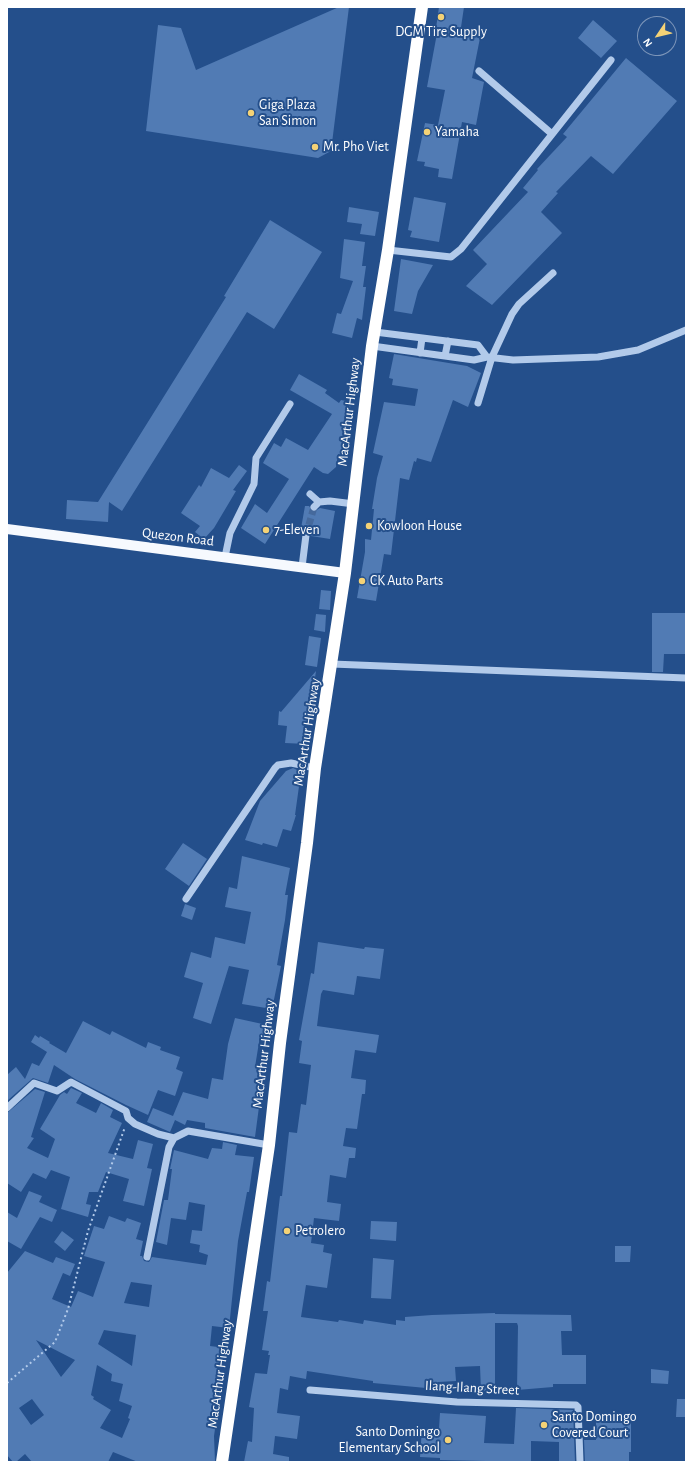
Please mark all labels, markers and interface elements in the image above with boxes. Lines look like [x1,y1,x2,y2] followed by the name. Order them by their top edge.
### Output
[436,12,446,22] marker: DGM Tire Supply
[637,16,677,56] north arrow
[395,24,487,40] place label: DGM Tire Supply
[641,36,654,49] text: N
[259,97,316,130] place label: Giga Plaza San Simon
[246,108,256,118] marker: Giga Plaza San Simon
[435,124,479,140] place label: Yamaha
[422,127,432,137] marker: Yamaha
[323,139,389,155] place label: Mr. Pho Viet
[310,142,320,152] marker: Mr. Pho Viet
[334,357,364,467] street label: MacArthur Highway
[377,518,462,534] place label: Kowloon House
[364,521,374,531] marker: Kowloon House
[274,522,320,538] place label: 7-Eleven
[141,524,215,550] street label: Quezon Road
[261,525,271,535] marker: 7-Eleven
[370,573,443,589] place label: CK Auto Parts
[357,576,367,586] marker: CK Auto Parts
[290,677,324,787] street label: MacArthur Highway
[249,999,279,1109] street label: MacArthur Highway
[295,1223,345,1239] place label: Petrolero
[282,1226,292,1236] marker: Petrolero
[204,1319,236,1429] street label: MacArthur Highway
[425,1377,519,1399] street label: Ilang-Ilang Street
[552,1409,637,1442] place label: Santo Domingo Covered Court
[539,1420,549,1430] marker: Santo Domingo Covered Court
[339,1424,440,1456] place label: Santo Domingo Elementary School
[443,1435,453,1445] marker: Santo Domingo Elementary School

